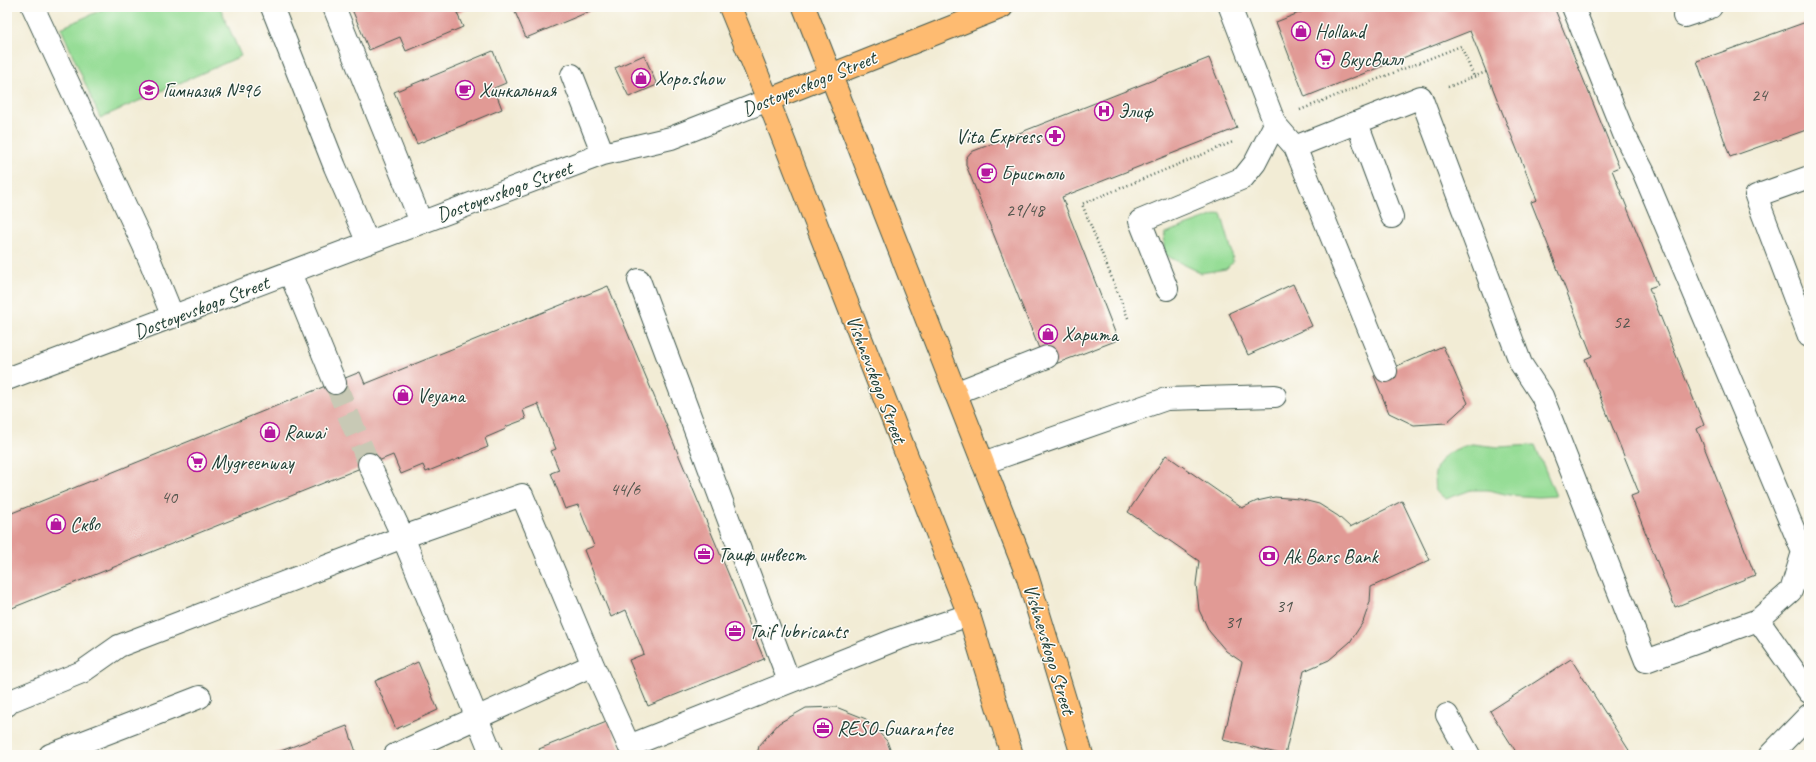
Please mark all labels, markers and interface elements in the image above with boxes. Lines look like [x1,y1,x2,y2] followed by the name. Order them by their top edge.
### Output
[1315,19,1368,44] place label: Holland
[1290,20,1312,42] shop icon: Holland
[738,44,882,122] street label: Dostoyevskogo Street
[1339,47,1405,72] place label: ВкусВилл
[1314,48,1336,70] supermarket icon: ВкусВилл
[655,66,726,91] place label: Хоро.show
[630,67,652,89] shop icon: Хоро.show
[163,78,261,103] place label: Гимназия №96
[479,78,557,103] place label: Хинкальная
[138,79,160,101] school or university icon: Гимназия №96
[454,79,476,101] cafe icon: Хинкальная
[1751,84,1769,106] house number: 24
[1118,99,1154,124] place label: Элиф
[1093,100,1115,122] hospital icon: Элиф
[956,124,1043,149] place label: Vita Express
[1044,125,1066,147] pharmacy icon: Vita Express
[433,155,578,228] street label: Dostoyevskogo Street
[1001,161,1065,186] place label: Бристоль
[976,162,998,184] cafe icon: Бристоль
[1006,199,1046,221] house number: 29/48
[130,269,274,345] street label: Dostoyevskogo Street
[1613,311,1631,333] house number: 52
[841,312,913,449] street label: Vishnevskogo Street
[1062,322,1120,347] place label: Харита
[1037,323,1059,345] shop icon: Харита
[417,383,467,408] place label: Veyana
[392,384,414,406] shop icon: Veyana
[284,420,327,445] place label: Rawai
[259,421,281,443] shop icon: Rawai
[211,450,296,475] place label: Mygreenway
[186,451,208,473] supermarket icon: Mygreenway
[610,478,641,500] house number: 44/6
[161,486,179,508] house number: 40
[70,512,101,537] place label: Скво
[45,513,67,535] shop icon: Скво
[718,542,807,567] place label: Таиф инвест
[693,543,715,565] office icon: Таиф инвест
[1283,544,1379,569] place label: Ak Bars Bank
[1258,545,1280,567] bank icon: Ak Bars Bank
[1018,581,1082,720] street label: Vishnevskogo Street
[1276,595,1293,617] house number: 31
[1225,611,1242,633] house number: 31
[749,619,850,644] place label: Taif lubricants
[724,620,746,642] office icon: Taif lubricants
[837,716,954,741] place label: RESO-Guarantee
[812,717,834,739] office icon: RESO-Guarantee

